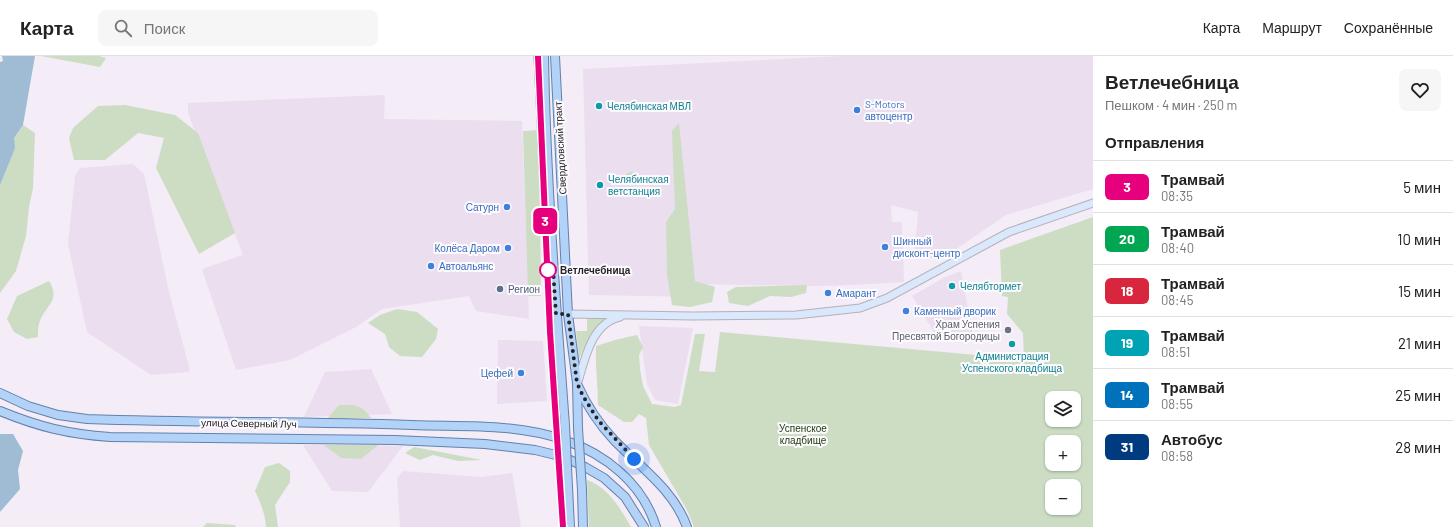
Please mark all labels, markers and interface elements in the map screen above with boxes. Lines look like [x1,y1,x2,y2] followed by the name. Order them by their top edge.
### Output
[98,10,378,46] search box
[20,16,74,39] text: Карта
[112,17,134,39] icon: search
[144,19,185,37] text: Поиск
[1203,19,1240,36] text: Карта
[1262,19,1322,36] text: Маршрут
[1344,19,1433,36] text: Сохранённые
[1399,69,1441,111] button: heart
[1105,70,1239,93] text: Ветлечебница
[1105,97,1237,113] text: Пешком · 4 мин · 250 m
[865,98,913,122] place label: S-Motors автоцентр
[607,100,691,112] place label: Челябинская МВЛ
[552,101,568,195] street label: Свердловский тракт
[594,101,604,111] marker: Челябинская МВЛ
[852,105,862,115] marker: S-Motors автоцентр
[1105,133,1204,151] text: Отправления
[1161,170,1225,188] text: Трамвай
[608,173,669,197] place label: Челябинская ветстанция
[1123,178,1131,195] text: 3
[1403,178,1441,196] text: 5 мин
[595,180,605,190] marker: Челябинская ветстанция
[1161,188,1193,204] text: 08:35
[466,201,499,213] place label: Сатурн
[502,202,512,212] marker: Сатурн
[532,208,558,234] line badge: 3
[541,212,549,229] text: 3
[1161,222,1225,240] text: Трамвай
[1119,230,1135,247] text: 20
[1397,230,1441,248] text: 10 мин
[893,235,961,259] place label: Шинный дисконт-центр
[1161,240,1194,256] text: 08:40
[435,242,500,254] place label: Колёса Даром
[880,242,890,252] marker: Шинный дисконт-центр
[503,243,513,253] marker: Колёса Даром
[439,260,493,272] place label: Автоальянс
[426,261,436,271] marker: Автоальянс
[539,261,557,279] marker: Ветлечебница
[560,264,631,276] place label: Ветлечебница
[1161,274,1225,292] text: Трамвай
[960,280,1022,292] place label: Челябтормет
[947,281,957,291] marker: Челябтормет
[1121,282,1133,299] text: 18
[1398,282,1441,300] text: 15 мин
[508,283,540,295] place label: Регион
[495,284,505,294] marker: Регион
[836,287,877,299] place label: Амарант
[823,288,833,298] marker: Амарант
[1161,292,1193,308] text: 08:45
[914,305,996,317] place label: Каменный дворик
[901,306,911,316] marker: Каменный дворик
[892,318,1000,342] place label: Храм Успения Пресвятой Богородицы
[1003,325,1013,335] marker: Храм Успения Пресвятой Богородицы
[1161,326,1225,344] text: Трамвай
[1121,334,1133,351] text: 19
[1398,334,1441,352] text: 21 мин
[1007,339,1017,349] marker: Администрация Успенского кладбища
[1161,344,1190,360] text: 08:51
[962,350,1062,374] place label: Администрация Успенского кладбища
[481,367,513,379] place label: Цефей
[516,368,526,378] marker: Цефей
[1161,378,1225,396] text: Трамвай
[1120,386,1134,403] text: 14
[1395,386,1441,404] text: 25 мин
[1045,391,1081,515] map controls
[1045,391,1081,427] button: layers
[1161,396,1193,412] text: 08:55
[201,416,297,430] street label: улица Северный Луч
[779,422,827,446] park label: Успенское кладбище
[1161,430,1223,448] text: Автобус
[1045,435,1081,471] button: +
[1121,438,1133,455] text: 31
[1395,438,1441,456] text: 28 мин
[1161,448,1193,464] text: 08:58
[624,449,644,469] your location
[1045,479,1081,515] button: −

